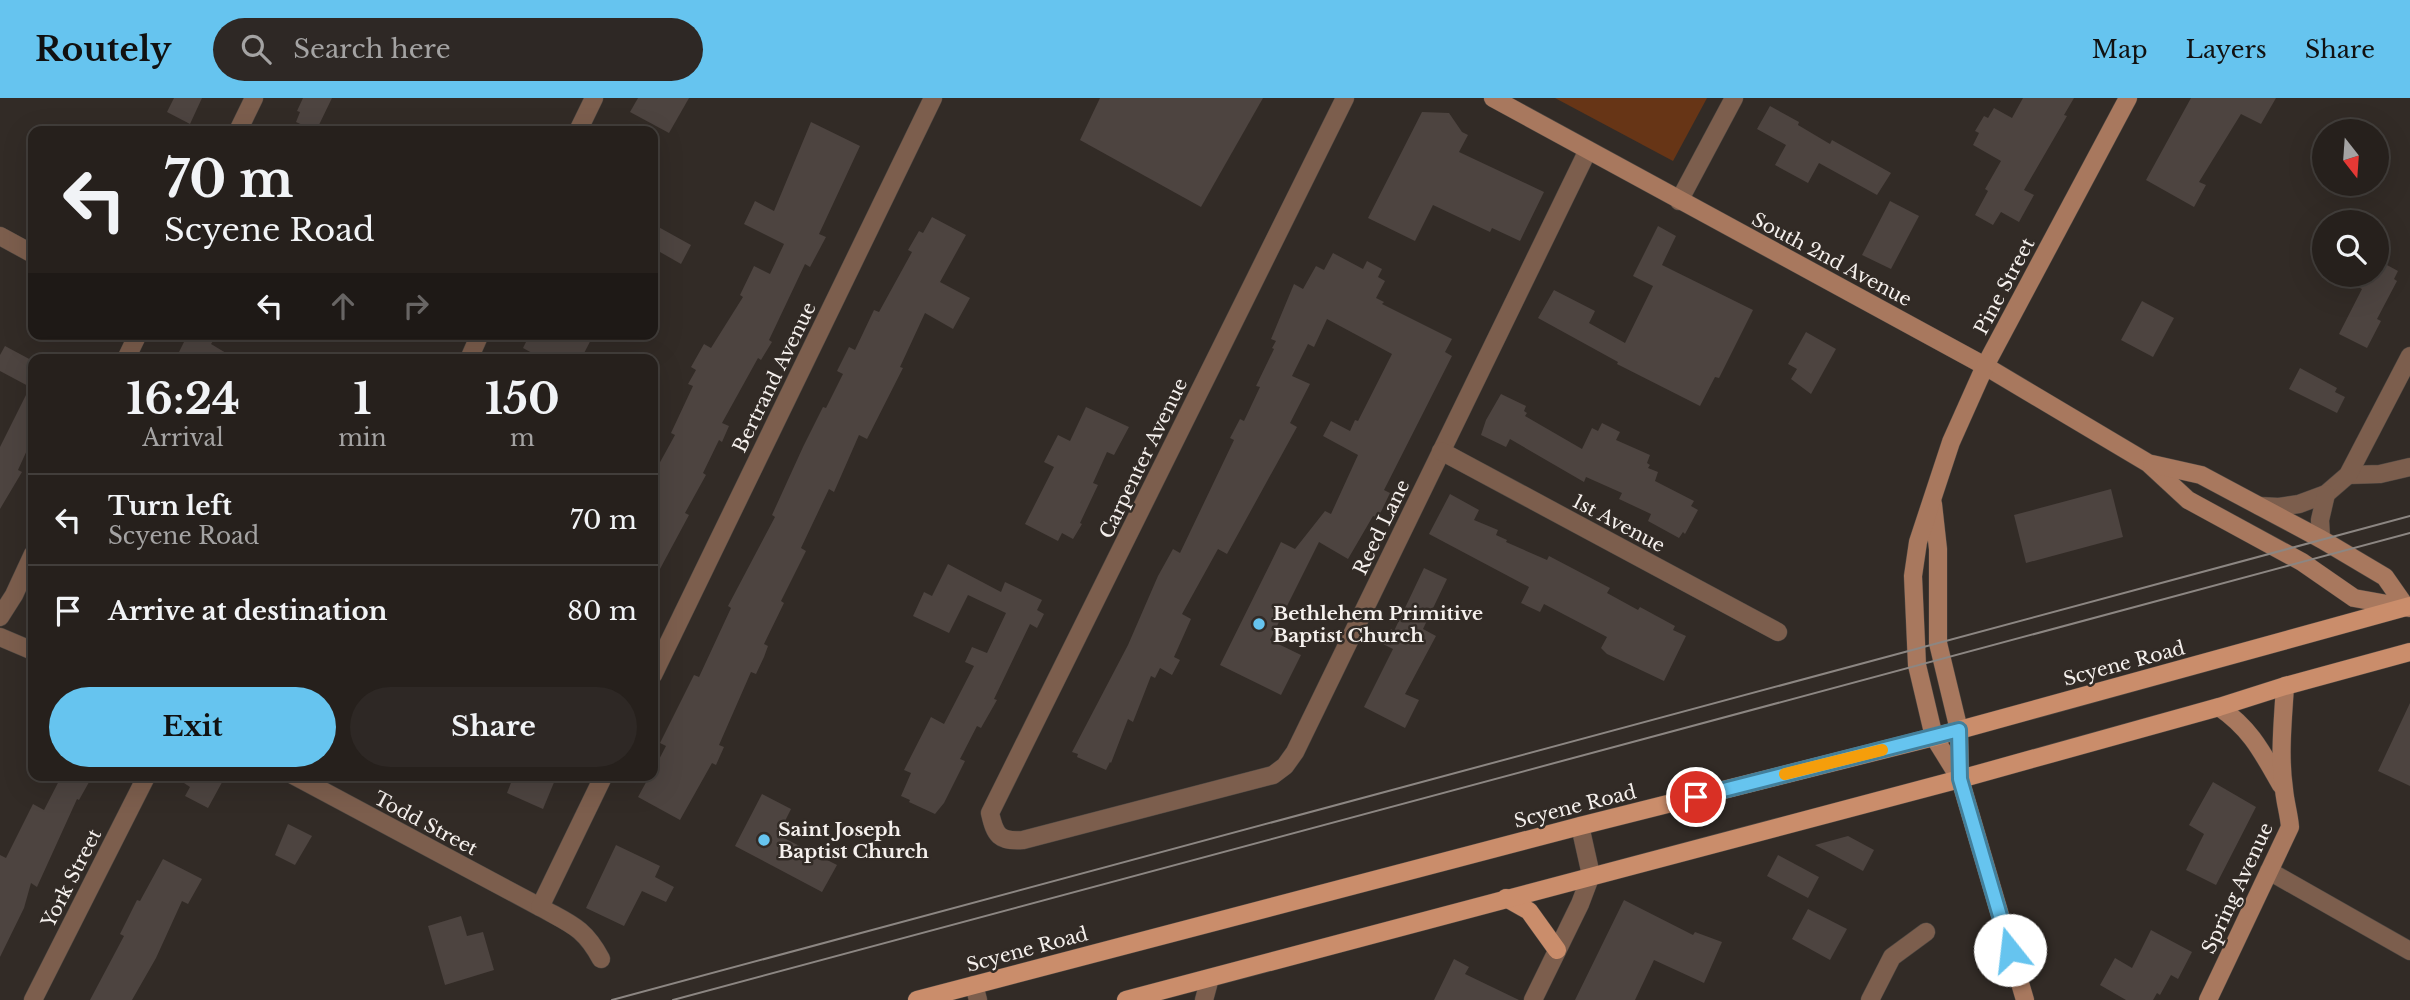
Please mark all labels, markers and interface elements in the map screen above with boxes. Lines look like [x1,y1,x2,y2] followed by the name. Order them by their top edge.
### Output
[213,18,703,81] search box
[35,29,171,70] text: Routely
[237,30,275,68] icon: search
[293,33,451,65] text: Search here
[2092,35,2148,64] text: Map
[2186,35,2267,64] text: Layers
[2305,35,2375,64] text: Share
[2312,119,2389,196] north arrow
[2312,119,2389,287] map controls
[164,149,294,210] text: 70 m
[49,154,140,245] icon: left
[1748,208,1916,311] street label: South 2nd Avenue
[164,210,375,250] text: Scyene Road
[2312,210,2389,287] button: search
[1969,233,2040,338] street label: Pine Street
[251,287,289,325] icon: left
[324,287,362,325] icon: ahead
[397,287,435,325] icon: right
[728,298,821,456] street label: Bertrand Avenue
[126,373,240,425] text: 16:24
[353,373,372,425] text: 1
[485,373,560,425] text: 150
[1095,374,1192,542] street label: Carpenter Avenue
[142,424,224,452] text: Arrival
[338,424,387,452] text: min
[510,424,535,452] text: m
[1348,476,1414,579] street label: Reed Lane
[108,490,232,522] text: Turn left
[1569,490,1669,557] street label: 1st Avenue
[49,501,87,539] icon: left
[570,504,637,536] text: 70 m
[108,522,259,550] text: Scyene Road
[49,592,87,630] icon: arrive
[108,595,388,627] text: Arrive at destination
[567,595,637,627] text: 80 m
[1273,602,1483,647] place label: Bethlehem Primitive Baptist Church
[1251,616,1267,632] marker: Bethlehem Primitive Baptist Church
[2061,636,2188,691] street label: Scyene Road
[49,687,336,767] button: Exit
[350,687,637,767] button: Share
[1666,767,1726,827] pin
[1677,778,1715,816] icon: arrive
[1512,780,1639,833] street label: Scyene Road
[370,787,482,861] street label: Todd Street
[778,818,929,863] place label: Saint Joseph Baptist Church
[2197,819,2278,957] street label: Spring Avenue
[36,824,106,932] street label: York Street
[756,832,772,848] marker: Saint Joseph Baptist Church
[1973,913,2047,987] position arrow
[964,922,1091,977] street label: Scyene Road

